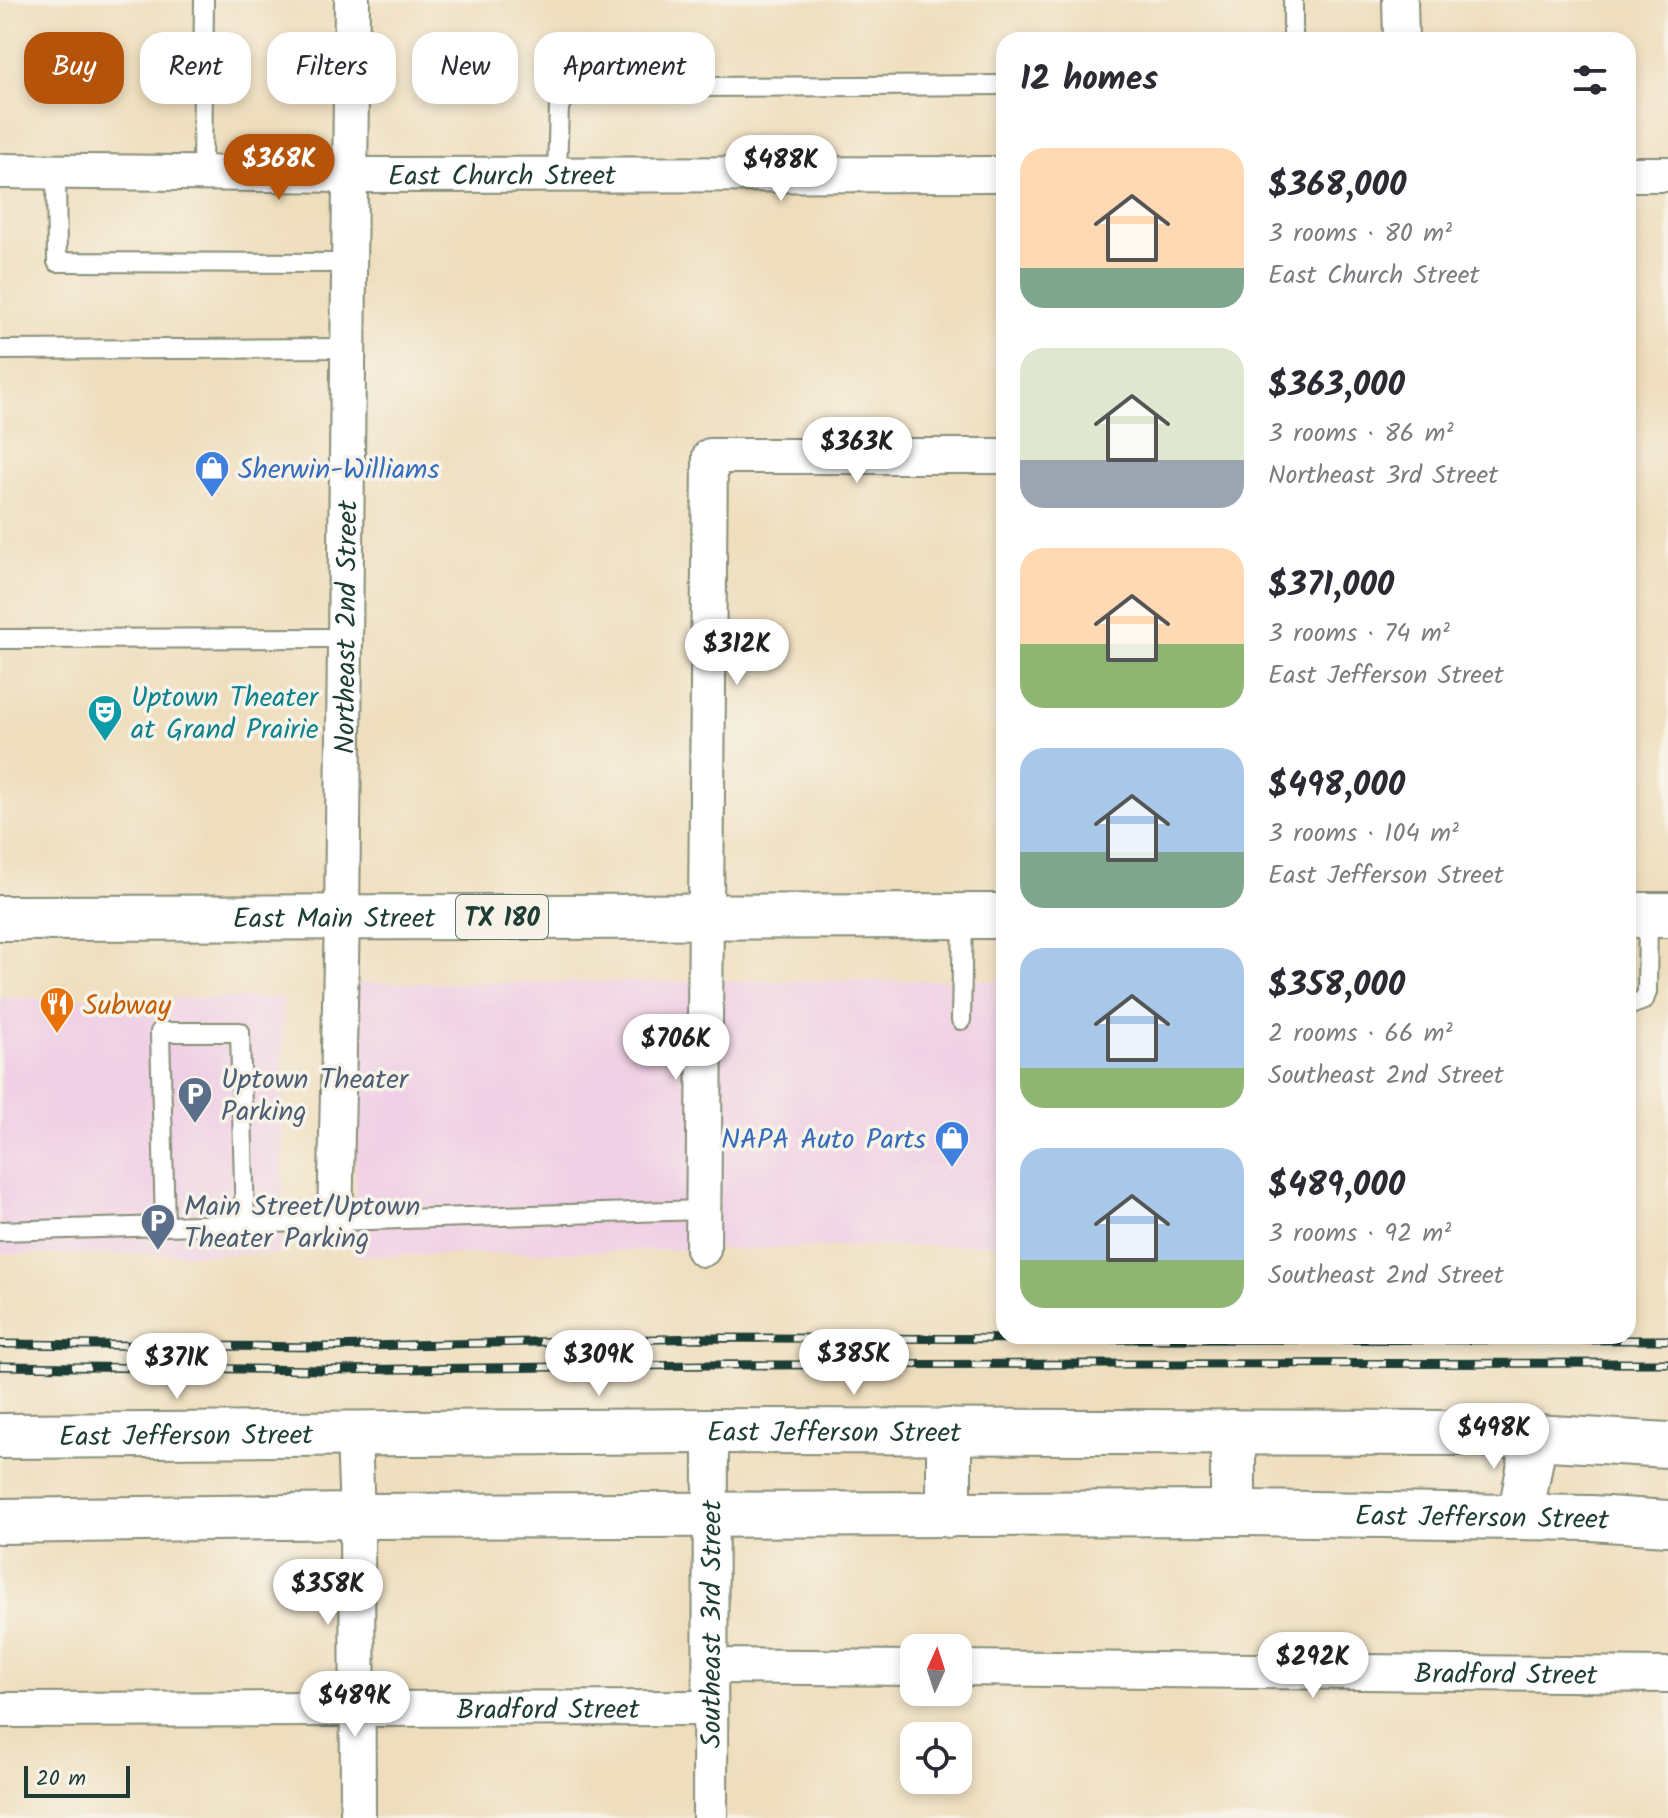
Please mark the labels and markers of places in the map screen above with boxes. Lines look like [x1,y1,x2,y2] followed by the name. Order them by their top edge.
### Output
[223,134,335,202] pin: $368K
[725,135,837,203] pin: $488K
[801,417,913,485] pin: $363K
[238,448,439,493] place label: Sherwin-Williams
[193,449,231,499] shop icon: Sherwin-Williams
[681,619,793,687] pin: $312K
[131,676,320,753] place label: Uptown Theater at Grand Prairie
[86,693,124,743] theatre icon: Uptown Theater at Grand Prairie
[83,984,172,1029] place label: Subway
[38,985,76,1035] restaurant icon: Subway
[620,1014,732,1082] pin: $706K
[221,1058,410,1135] place label: Uptown Theater Parking
[176,1075,214,1125] parking icon: Uptown Theater Parking
[721,1118,926,1163] place label: NAPA Auto Parts
[933,1119,971,1169] shop icon: NAPA Auto Parts
[184,1185,420,1262] place label: Main Street/Uptown Theater Parking
[139,1202,177,1252] parking icon: Main Street/Uptown Theater Parking
[798,1329,910,1397] pin: $385K
[543,1330,655,1398] pin: $309K
[121,1333,233,1401] pin: $371K
[1438,1403,1550,1471] pin: $498K
[272,1559,384,1627] pin: $358K
[1257,1632,1369,1700] pin: $292K
[299,1671,411,1739] pin: $489K

